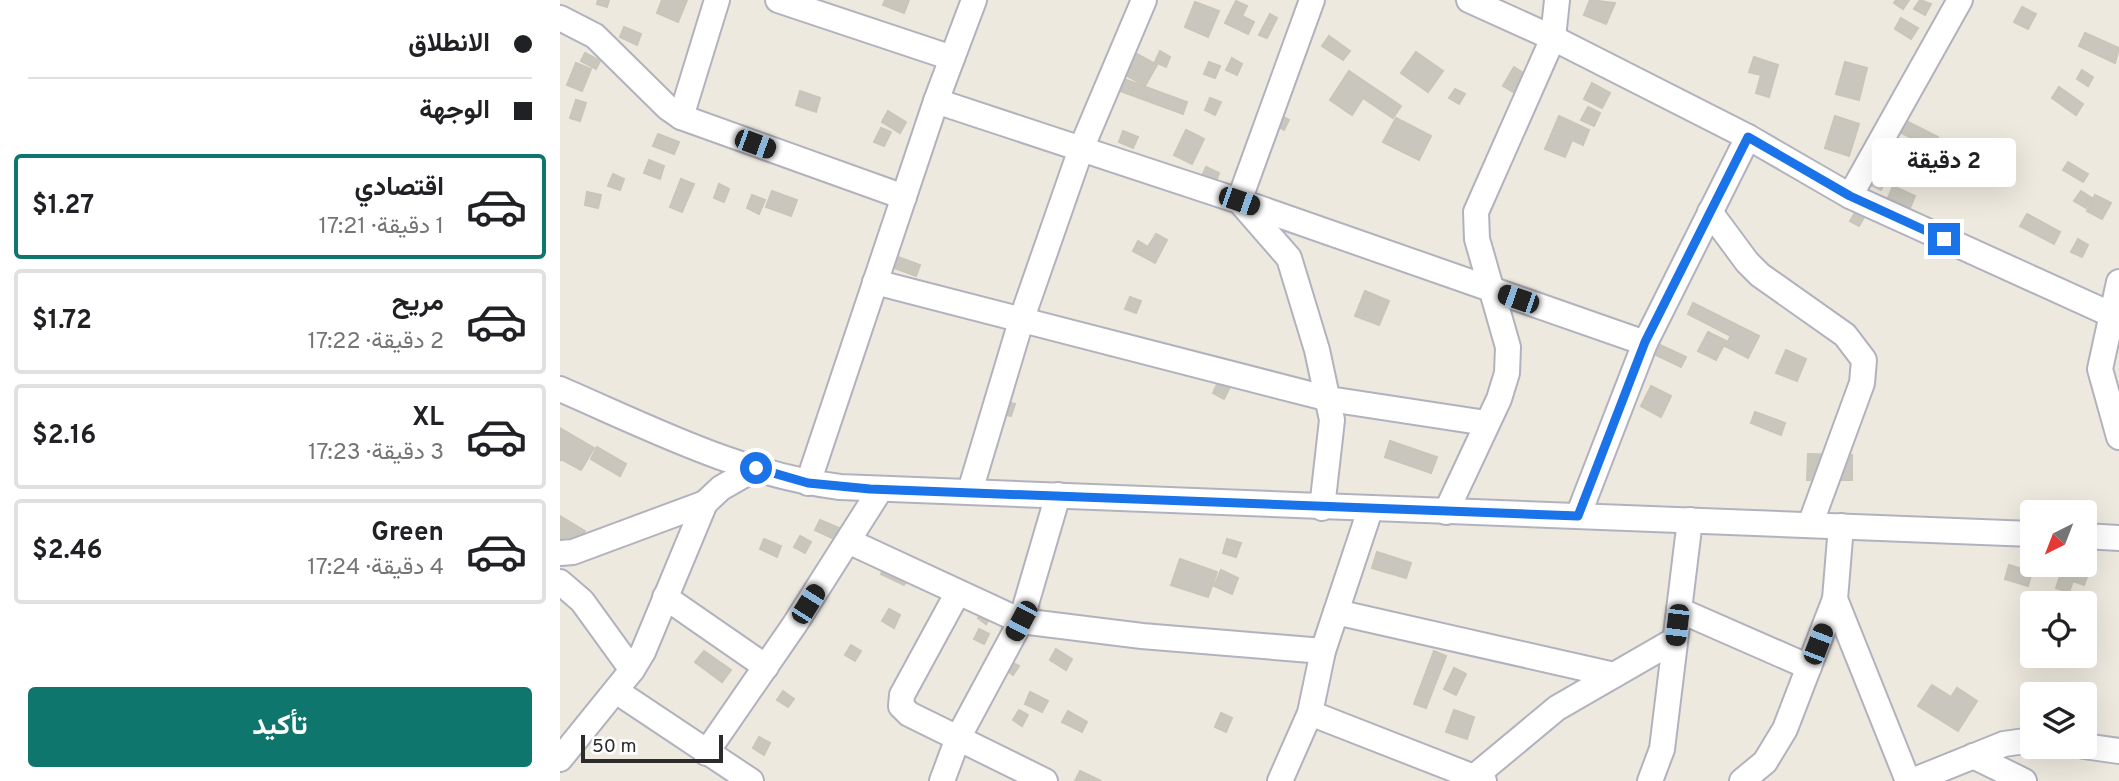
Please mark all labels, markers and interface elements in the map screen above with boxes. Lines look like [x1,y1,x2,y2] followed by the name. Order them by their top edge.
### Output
[408,28,490,61] text: الانطلاق
[419,95,490,128] text: الوجهة
[732,127,779,161] car
[1872,138,2016,187] callout: 2 دقيقة
[1907,148,1981,177] text: 2 دقيقة
[355,172,444,205] text: اقتصادي
[465,175,528,238] icon: car
[1216,184,1263,218] car
[32,190,94,223] text: $1.27
[319,213,444,242] text: 1 دقيقة · 17:21
[1928,223,1960,255] route end
[1495,282,1542,316] car
[392,287,444,320] text: مريح
[465,290,528,353] icon: car
[32,305,92,338] text: $1.72
[308,328,444,357] text: 2 دقيقة · 17:22
[412,402,444,435] text: XL
[465,405,528,468] icon: car
[32,420,96,453] text: $2.16
[308,439,444,468] text: 3 دقيقة · 17:23
[740,452,772,484] route start
[2020,500,2096,578] north arrow
[2020,500,2097,759] map controls
[371,517,444,550] text: Green
[465,520,528,583] icon: car
[32,535,103,568] text: $2.46
[307,554,444,583] text: 4 دقيقة · 17:24
[788,581,829,627] car
[2020,591,2097,668] button: locate
[1002,598,1041,644] car
[1665,603,1690,647] car
[1801,621,1836,667] car
[2020,682,2097,759] button: layers
[28,687,532,767] button: تأكيد
[581,732,723,764] scale bar
[592,735,637,759] text: 50 m

